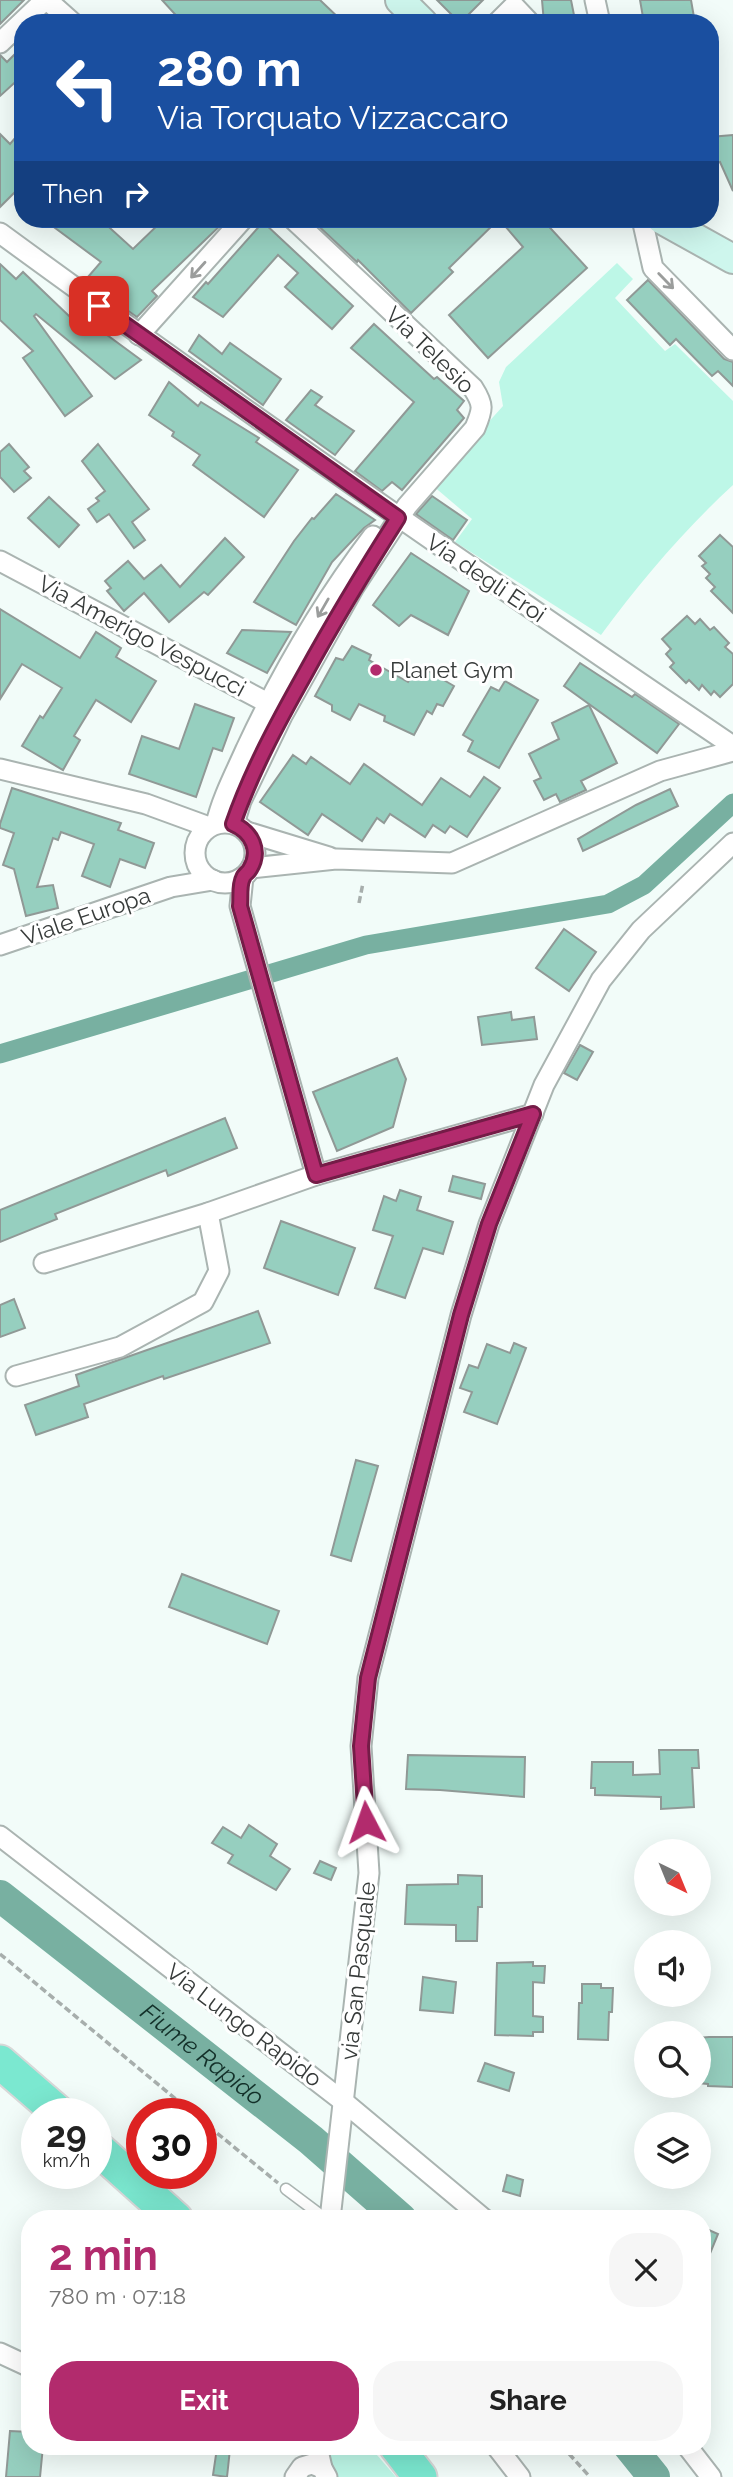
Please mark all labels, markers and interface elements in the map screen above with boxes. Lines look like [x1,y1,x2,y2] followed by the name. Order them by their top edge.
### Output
[157,40,302,97] text: 280 m
[42,42,133,133] icon: left
[157,99,509,136] text: Via Torquato Vizzaccaro
[117,175,155,213] icon: right
[42,179,103,209] text: Then
[190,260,206,278] one-way arrow
[657,272,674,289] one-way arrow
[69,276,129,336] pin
[80,287,118,325] icon: arrive
[380,301,480,399] street label: Via Telesio
[421,528,551,627] street label: Via degli Eroi
[34,569,251,702] street label: Via Amerigo Vespucci
[315,598,329,618] one-way arrow
[390,656,513,683] place label: Planet Gym
[368,662,384,678] marker: Planet Gym
[18,881,154,950] street label: Viale Europa
[329,1785,403,1859] position arrow
[634,1839,710,1916] north arrow
[634,1839,711,2189] map controls
[335,1880,380,2062] street label: via San Pasquale
[634,1930,711,2007] button: sound
[161,1957,327,2092] street label: Via Lungo Rapido
[135,1997,270,2112] water label: Fiume Rapido
[634,2021,711,2098] button: search
[126,2098,217,2189] speed limit sign: 30
[634,2112,711,2189] button: layers
[46,2114,87,2155] text: 29
[43,2150,90,2171] text: km/h
[49,2231,158,2280] text: 2 min
[609,2233,683,2307] button: close
[49,2282,186,2309] text: 780 m · 07:18
[49,2361,359,2441] button: Exit
[373,2361,683,2441] button: Share

